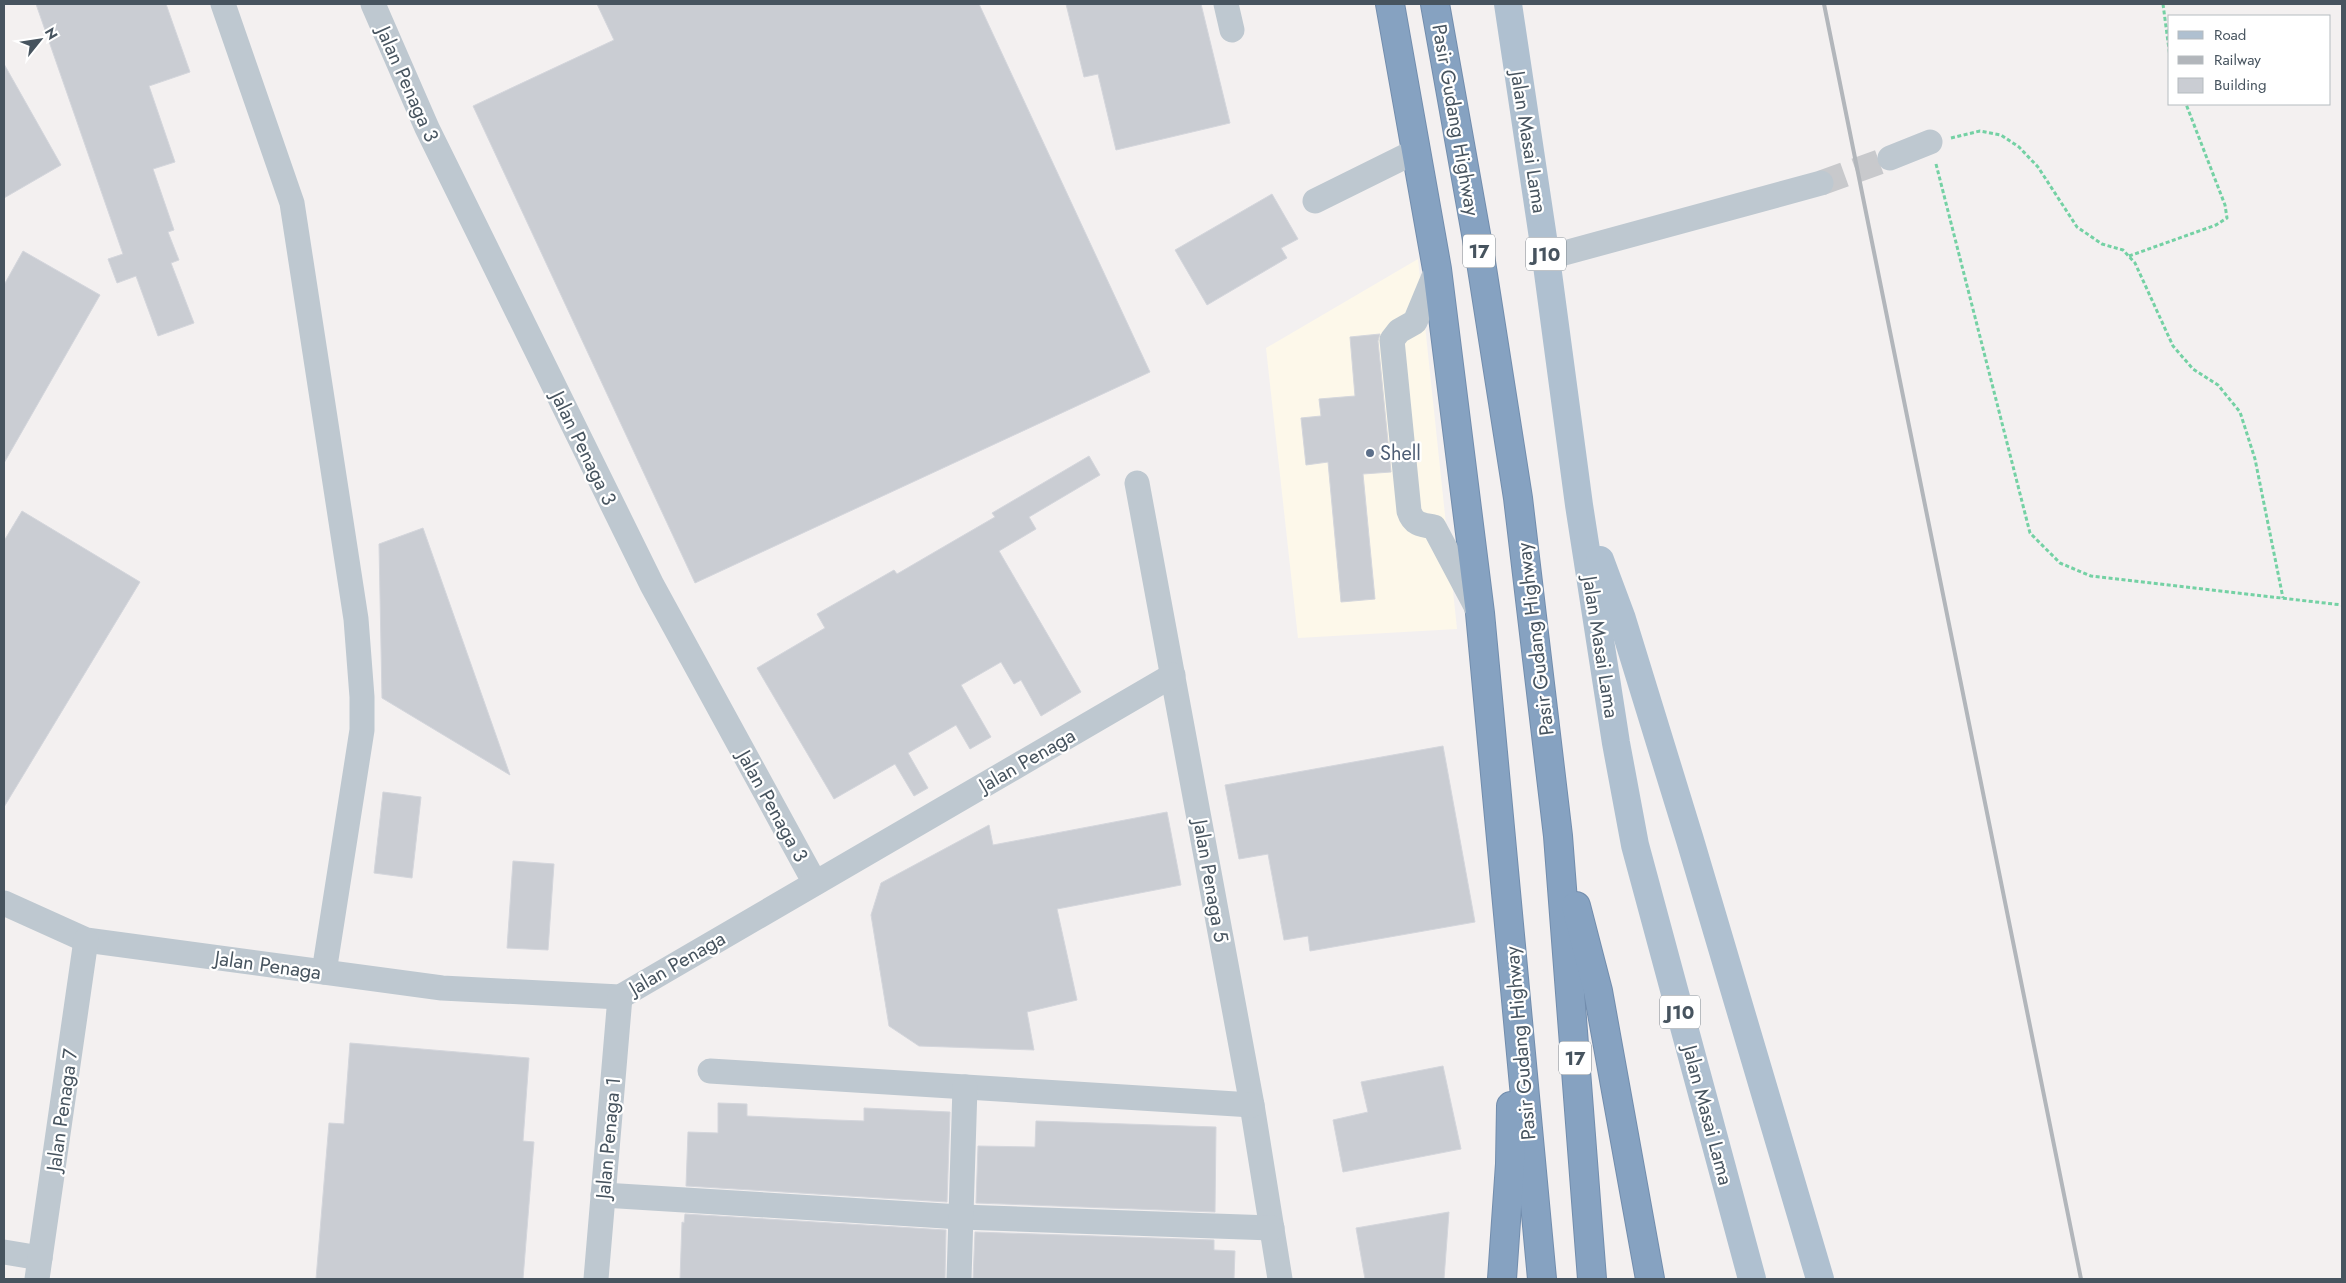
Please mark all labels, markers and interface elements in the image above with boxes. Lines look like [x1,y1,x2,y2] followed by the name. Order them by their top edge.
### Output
[15,15,65,65] north arrow
[2168,15,2331,105] legend
[368,19,446,147] street label: Jalan Penaga 3
[1424,22,1487,218] street label: Pasir Gudang Highway
[40,24,63,43] text: N
[2214,24,2246,46] text: Road
[2214,49,2261,71] text: Railway
[1502,66,1554,215] street label: Jalan Masai Lama
[2214,74,2266,96] text: Building
[1463,235,1495,268] road number: 17
[1526,238,1566,270] road number: J10
[542,383,624,510] street label: Jalan Penaga 3
[1380,439,1421,468] place label: Shell
[1364,447,1376,459] marker: Shell
[1509,541,1562,737] street label: Pasir Gudang Highway
[1574,571,1626,720] street label: Jalan Masai Lama
[971,721,1081,801] street label: Jalan Penaga
[728,742,815,868] street label: Jalan Penaga 3
[1185,814,1236,945] street label: Jalan Penaga 5
[621,924,731,1004] street label: Jalan Penaga
[210,943,323,987] street label: Jalan Penaga
[1498,945,1543,1141] street label: Pasir Gudang Highway
[1660,996,1700,1028] road number: J10
[1674,1039,1740,1188] street label: Jalan Masai Lama
[1559,1042,1591,1074] road number: 17
[39,1046,86,1176] street label: Jalan Penaga 7
[588,1076,628,1203] street label: Jalan Penaga 1

